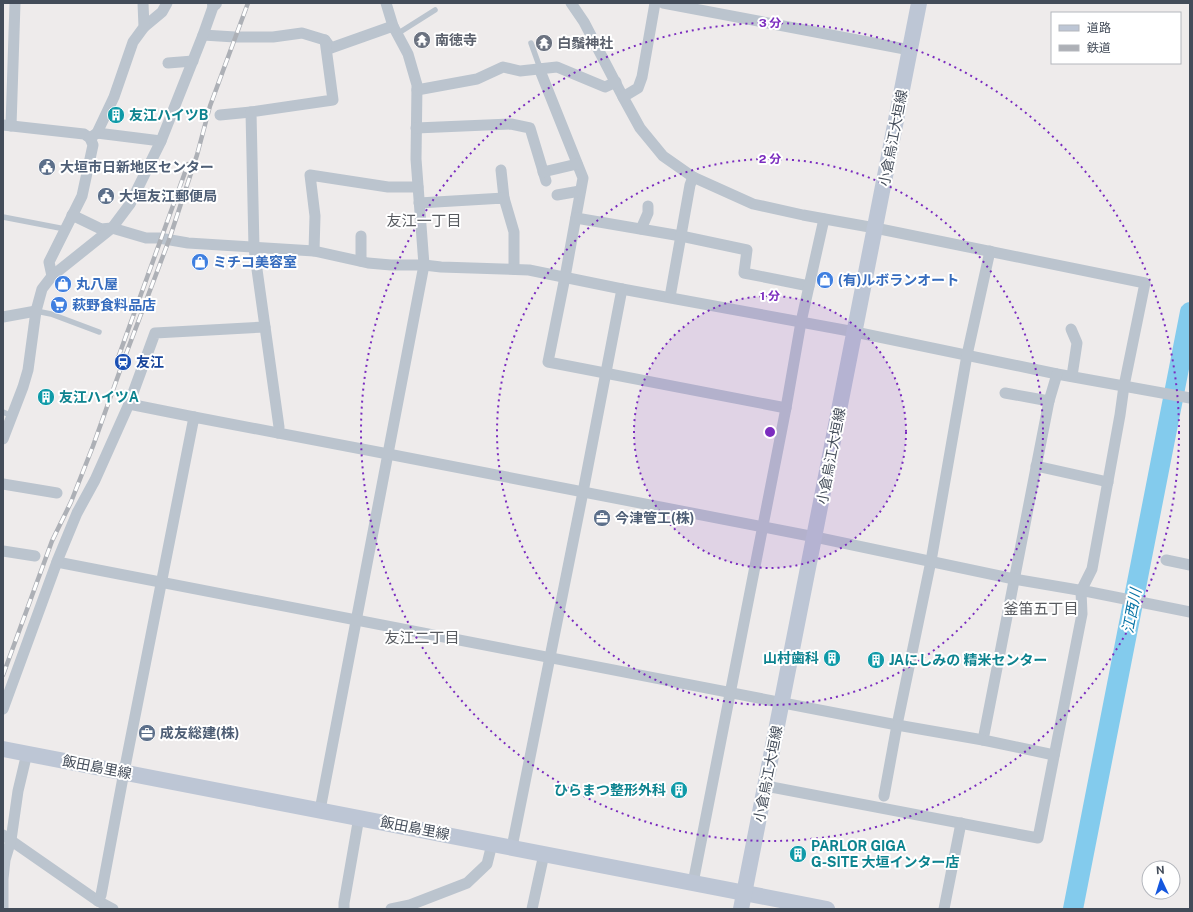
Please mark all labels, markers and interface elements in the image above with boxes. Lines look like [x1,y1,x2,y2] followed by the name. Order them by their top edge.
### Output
[1051,12,1181,64] legend
[759,16,781,30] text: 3 分
[1087,21,1111,35] text: 道路
[412,30,432,50] temple icon: 南徳寺
[435,32,477,48] place label: 南徳寺
[534,33,554,53] temple icon: 白鬚神社
[557,35,613,51] place label: 白鬚神社
[1087,41,1111,55] text: 鉄道
[876,88,910,188] street label: 小倉烏江大垣線
[106,105,126,125] building icon: 友江ハイツB
[129,107,208,123] place label: 友江ハイツB
[759,152,781,166] text: 2 分
[37,157,57,177] public building icon: 大垣市日新地区センター
[60,159,214,175] place label: 大垣市日新地区センター
[96,186,116,206] public building icon: 大垣友江郵便局
[119,188,217,204] place label: 大垣友江郵便局
[386,212,462,229] district label: 友江一丁目
[190,252,210,272] shop icon: ミチコ美容室
[213,254,297,270] place label: ミチコ美容室
[815,270,835,290] shop icon: (有)ルボランオート
[838,272,959,288] place label: (有)ルボランオート
[53,274,73,294] shop icon: 丸八屋
[76,276,118,292] place label: 丸八屋
[760,289,780,303] text: 1 分
[49,295,69,315] supermarket icon: 萩野食料品店
[72,297,156,313] place label: 萩野食料品店
[113,352,133,372] station icon: 友江
[136,354,164,370] place label: 友江
[36,387,56,407] building icon: 友江ハイツA
[59,389,139,405] place label: 友江ハイツA
[814,406,848,506] street label: 小倉烏江大垣線
[763,425,777,439] centre of rings
[592,508,612,528] office icon: 今津管工(株)
[615,510,694,526] place label: 今津管工(株)
[1119,585,1145,635] water label: 江西川
[1003,600,1079,617] district label: 釜笛五丁目
[384,629,460,646] district label: 友江二丁目
[822,648,842,668] building icon: 山村歯科
[763,650,819,666] place label: 山村歯科
[866,650,886,670] building icon: JAにしみの 精米センター
[889,652,1047,668] place label: JAにしみの 精米センター
[137,723,157,743] office icon: 成友総建(株)
[751,724,785,824] street label: 小倉烏江大垣線
[160,725,239,741] place label: 成友総建(株)
[61,752,133,782] street label: 飯田島里線
[669,780,689,800] building icon: ひらまつ整形外科
[554,782,666,798] place label: ひらまつ整形外科
[379,813,451,843] street label: 飯田島里線
[811,838,960,870] place label: PARLOR GIGA G-SITE 大垣インター店
[788,844,808,864] building icon: PARLOR GIGA G-SITE 大垣インター店
[1141,860,1181,900] north arrow
[1156,864,1165,876] text: N

